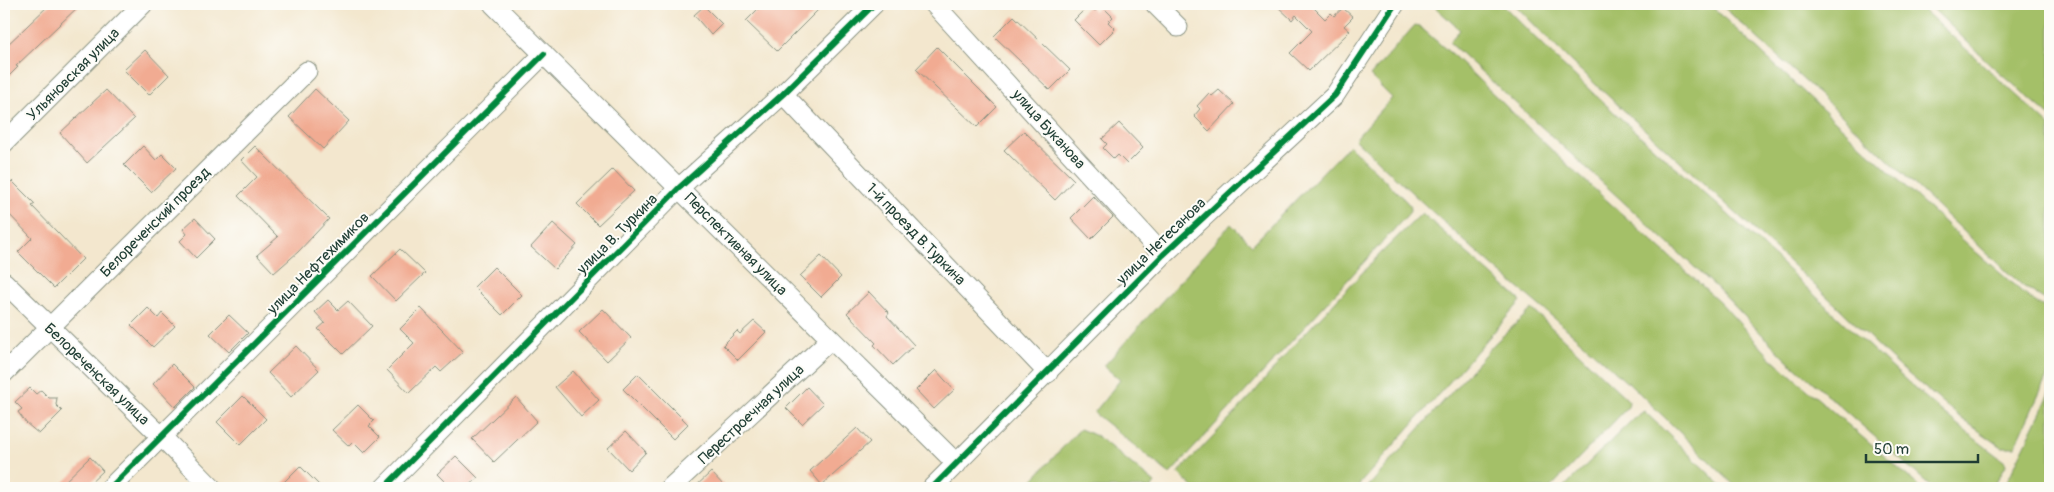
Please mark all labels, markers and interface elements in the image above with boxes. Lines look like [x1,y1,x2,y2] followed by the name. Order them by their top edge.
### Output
[23,24,124,125] street label: Ульяновская улица
[1007,85,1089,173] street label: улица Буканова
[96,163,214,281] street label: Белореченский проезд
[862,179,969,289] street label: 1-й проезд В.Туркина
[680,189,791,300] street label: Перспективная улица
[572,190,662,279] street label: улица В. Туркина
[1112,194,1210,289] street label: улица Нетесанова
[263,208,373,319] street label: улица Нефтехимиков
[40,319,153,430] street label: Белореченская улица
[694,360,808,468] street label: Перестроечная улица
[1866,432,1979,464] scale bar
[1874,440,1909,459] text: 50 m

